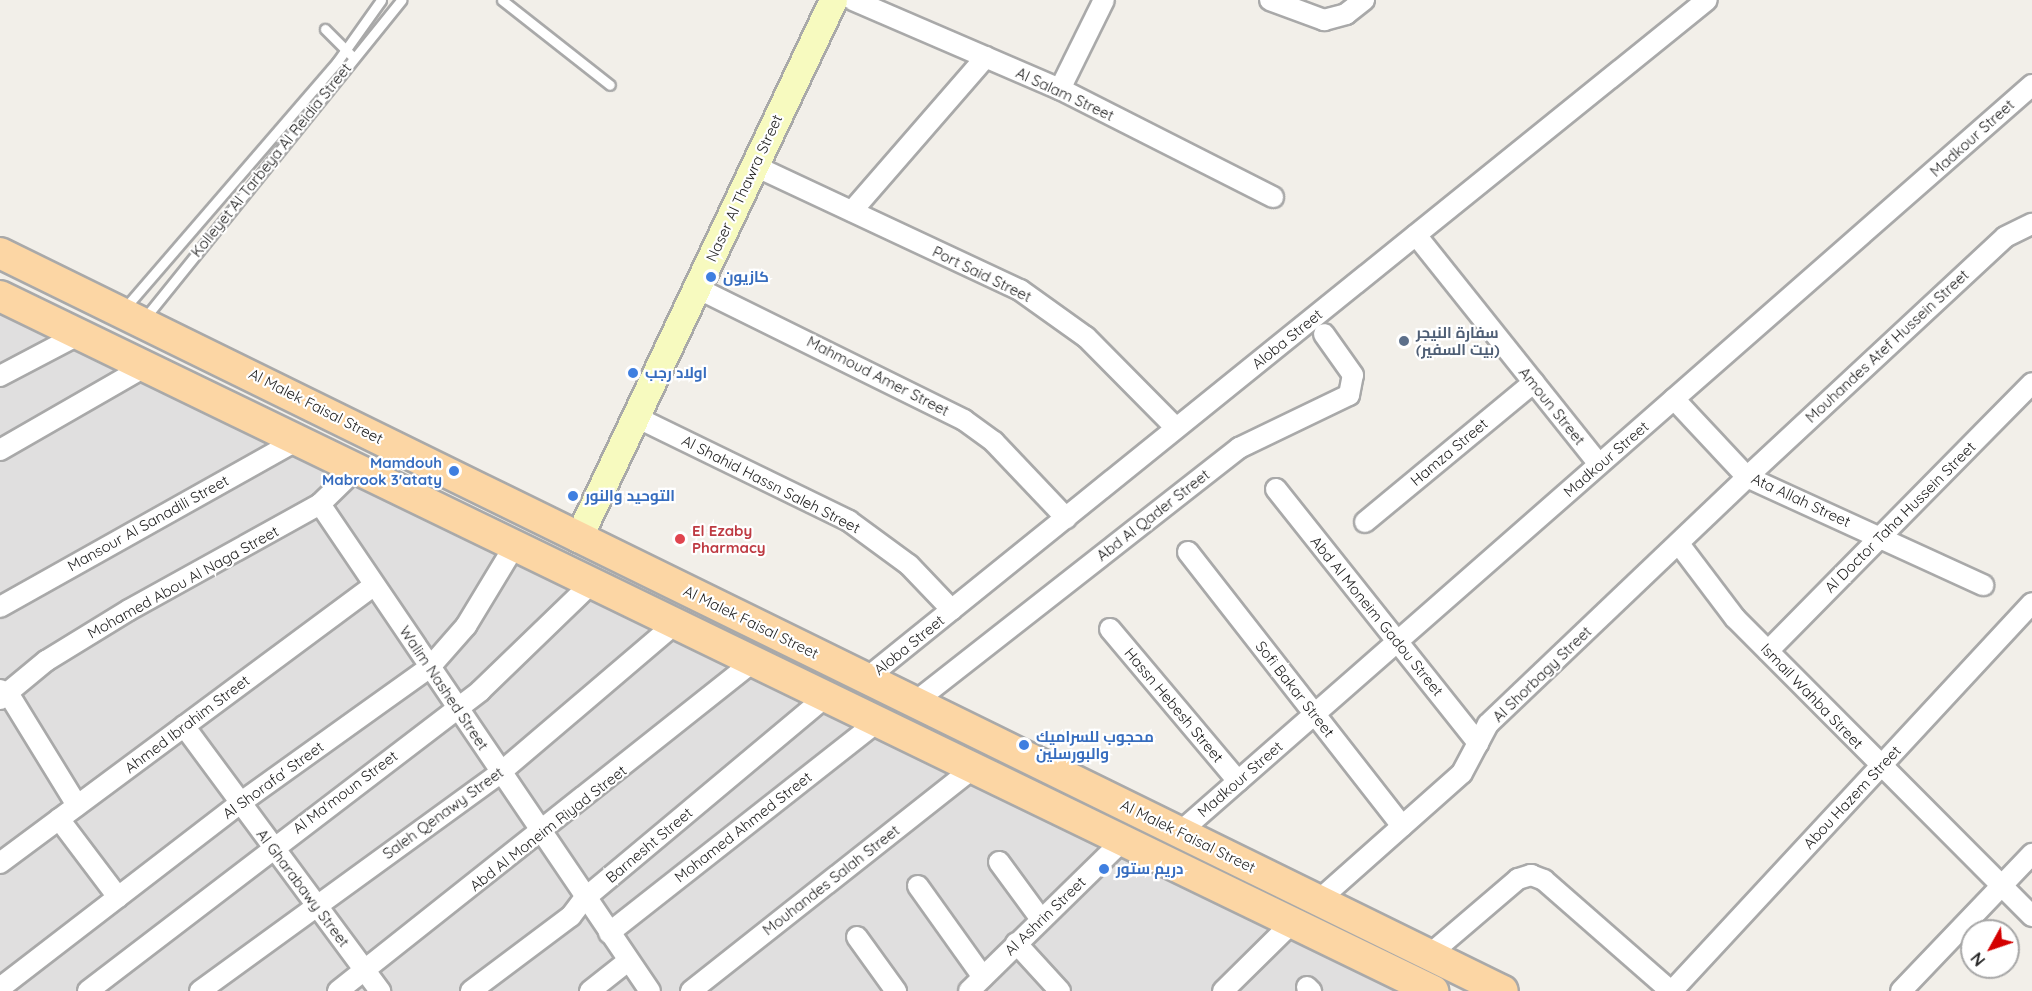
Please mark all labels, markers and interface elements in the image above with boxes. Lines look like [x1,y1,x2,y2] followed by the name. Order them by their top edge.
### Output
[187,59,355,261] street label: Kolleyet Al Tarbeya Al Reidia Street
[1013,63,1117,125] street label: Al Salam Street
[1926,96,2018,180] street label: Madkour Street
[702,112,786,264] street label: Naser Al Thawra Street
[930,242,1034,306] street label: Port Said Street
[1802,266,1972,426] street label: Mouhandes Atef Hussein Street
[723,268,769,286] place label: كازيون
[704,270,718,284] marker: كازيون
[1248,305,1326,373] street label: Aloba Street
[1416,323,1500,358] place label: سفارة النيجر (بيت السفير)
[804,332,952,420] street label: Mahmoud Amer Street
[1397,334,1411,348] marker: سفارة النيجر (بيت السفير)
[246,364,386,448] street label: Al Malek Faisal Street
[645,364,707,382] place label: اولاد رجب
[1515,364,1589,448] street label: Amoun Street
[626,366,640,380] marker: اولاد رجب
[1407,415,1491,489] street label: Hamza Street
[1560,417,1652,501] street label: Madkour Street
[679,431,863,537] street label: Al Shahid Hassn Saleh Street
[1821,438,1979,596] street label: Al Doctor Taha Hussein Street
[322,453,442,488] place label: Mamdouh Mabrook 3'ataty
[447,464,461,478] marker: Mamdouh Mabrook 3'ataty
[1093,465,1213,565] street label: Abd Al Qader Street
[1749,469,1853,531] street label: Ata Allah Street
[64,471,232,575] street label: Mansour Al Sanadili Street
[585,487,675,505] place label: التوحيد والنور
[566,489,580,503] marker: التوحيد والنور
[692,521,766,556] place label: El Ezaby Pharmacy
[84,522,282,642] street label: Mohamed Abou Al Naga Street
[673,532,687,546] marker: El Ezaby Pharmacy
[1307,532,1447,700] street label: Abd Al Moneim Gadou Street
[681,581,821,663] street label: Al Malek Faisal Street
[870,611,948,679] street label: Aloba Street
[396,622,492,754] street label: Walim Nashed Street
[1489,622,1595,726] street label: Al Shorbagy Street
[1252,637,1338,741] street label: Sofi Bakar Street
[1757,640,1867,752] street label: Ismail Wahba Street
[1121,644,1227,766] street label: Hassn Hebesh Street
[121,671,253,777] street label: Ahmed Ibrahim Street
[1036,727,1154,762] place label: محجوب للسراميك والبورسلين
[219,737,327,823] street label: Al Shorafa' Street
[1194,737,1286,821] street label: Madkour Street
[1017,738,1031,752] marker: محجوب للسراميك والبورسلين
[1800,742,1904,852] street label: Abou Hazem Street
[289,747,401,837] street label: Al Ma'moun Street
[466,761,630,895] street label: Abd Al Moneim Riyad Street
[379,763,507,863] street label: Saleh Qenawy Street
[671,768,815,886] street label: Mohamed Ahmed Street
[1118,795,1258,877] street label: Al Malek Faisal Street
[602,804,696,886] street label: Barnesht Street
[759,821,903,939] street label: Mouhandes Salah Street
[253,826,353,950] street label: Al Gharabawy Street
[1116,860,1183,878] place label: دريم ستور
[1097,862,1111,876] marker: دريم ستور
[1001,873,1089,959] street label: Al Ashrin Street
[1960,919,2020,979] north arrow
[1966,948,1989,970] text: N

